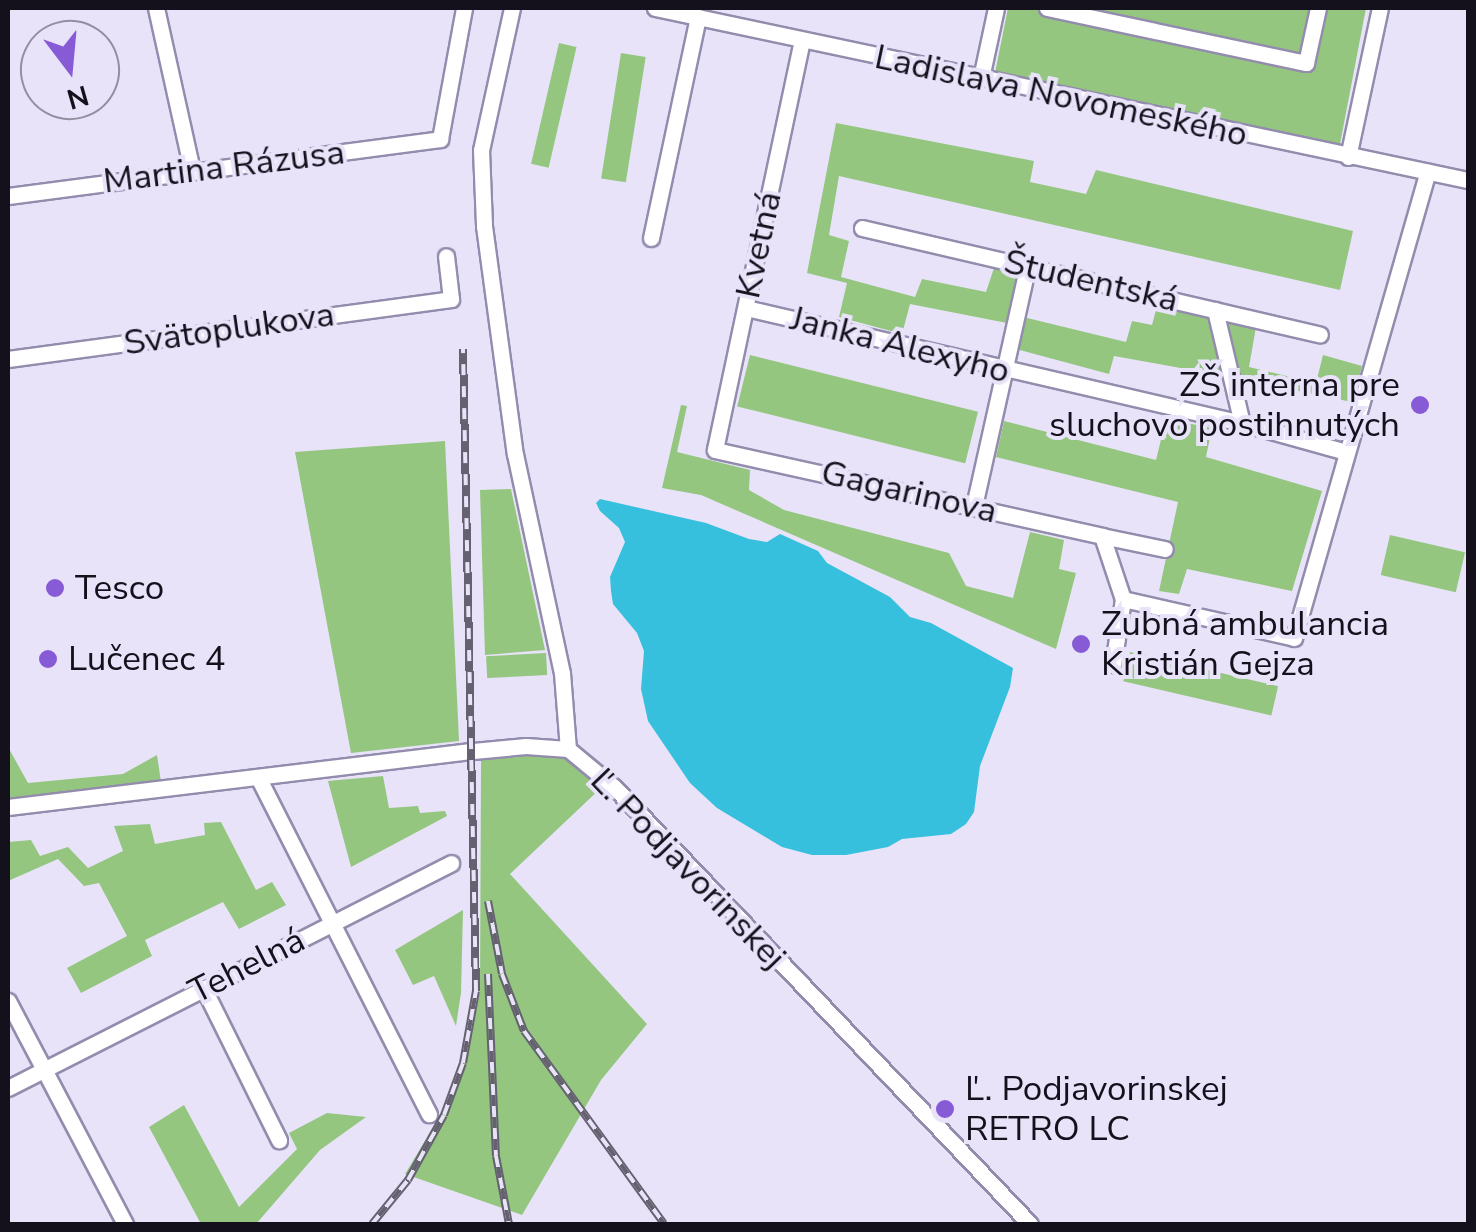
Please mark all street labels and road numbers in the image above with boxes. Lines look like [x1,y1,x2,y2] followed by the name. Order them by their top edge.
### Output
[871,36,1251,156] street label: Ladislava Novomeského
[101,131,347,203] street label: Martina Rázusa
[727,188,791,302] street label: Kvetná
[1000,241,1182,321] street label: Študentská
[121,293,337,365] street label: Svätoplukova
[786,298,1014,392] street label: Janka Alexyho
[817,451,1001,533] street label: Gagarinova
[582,760,794,978] street label: Ľ. Podjavorinskej
[182,919,312,1013] street label: Tehelná

